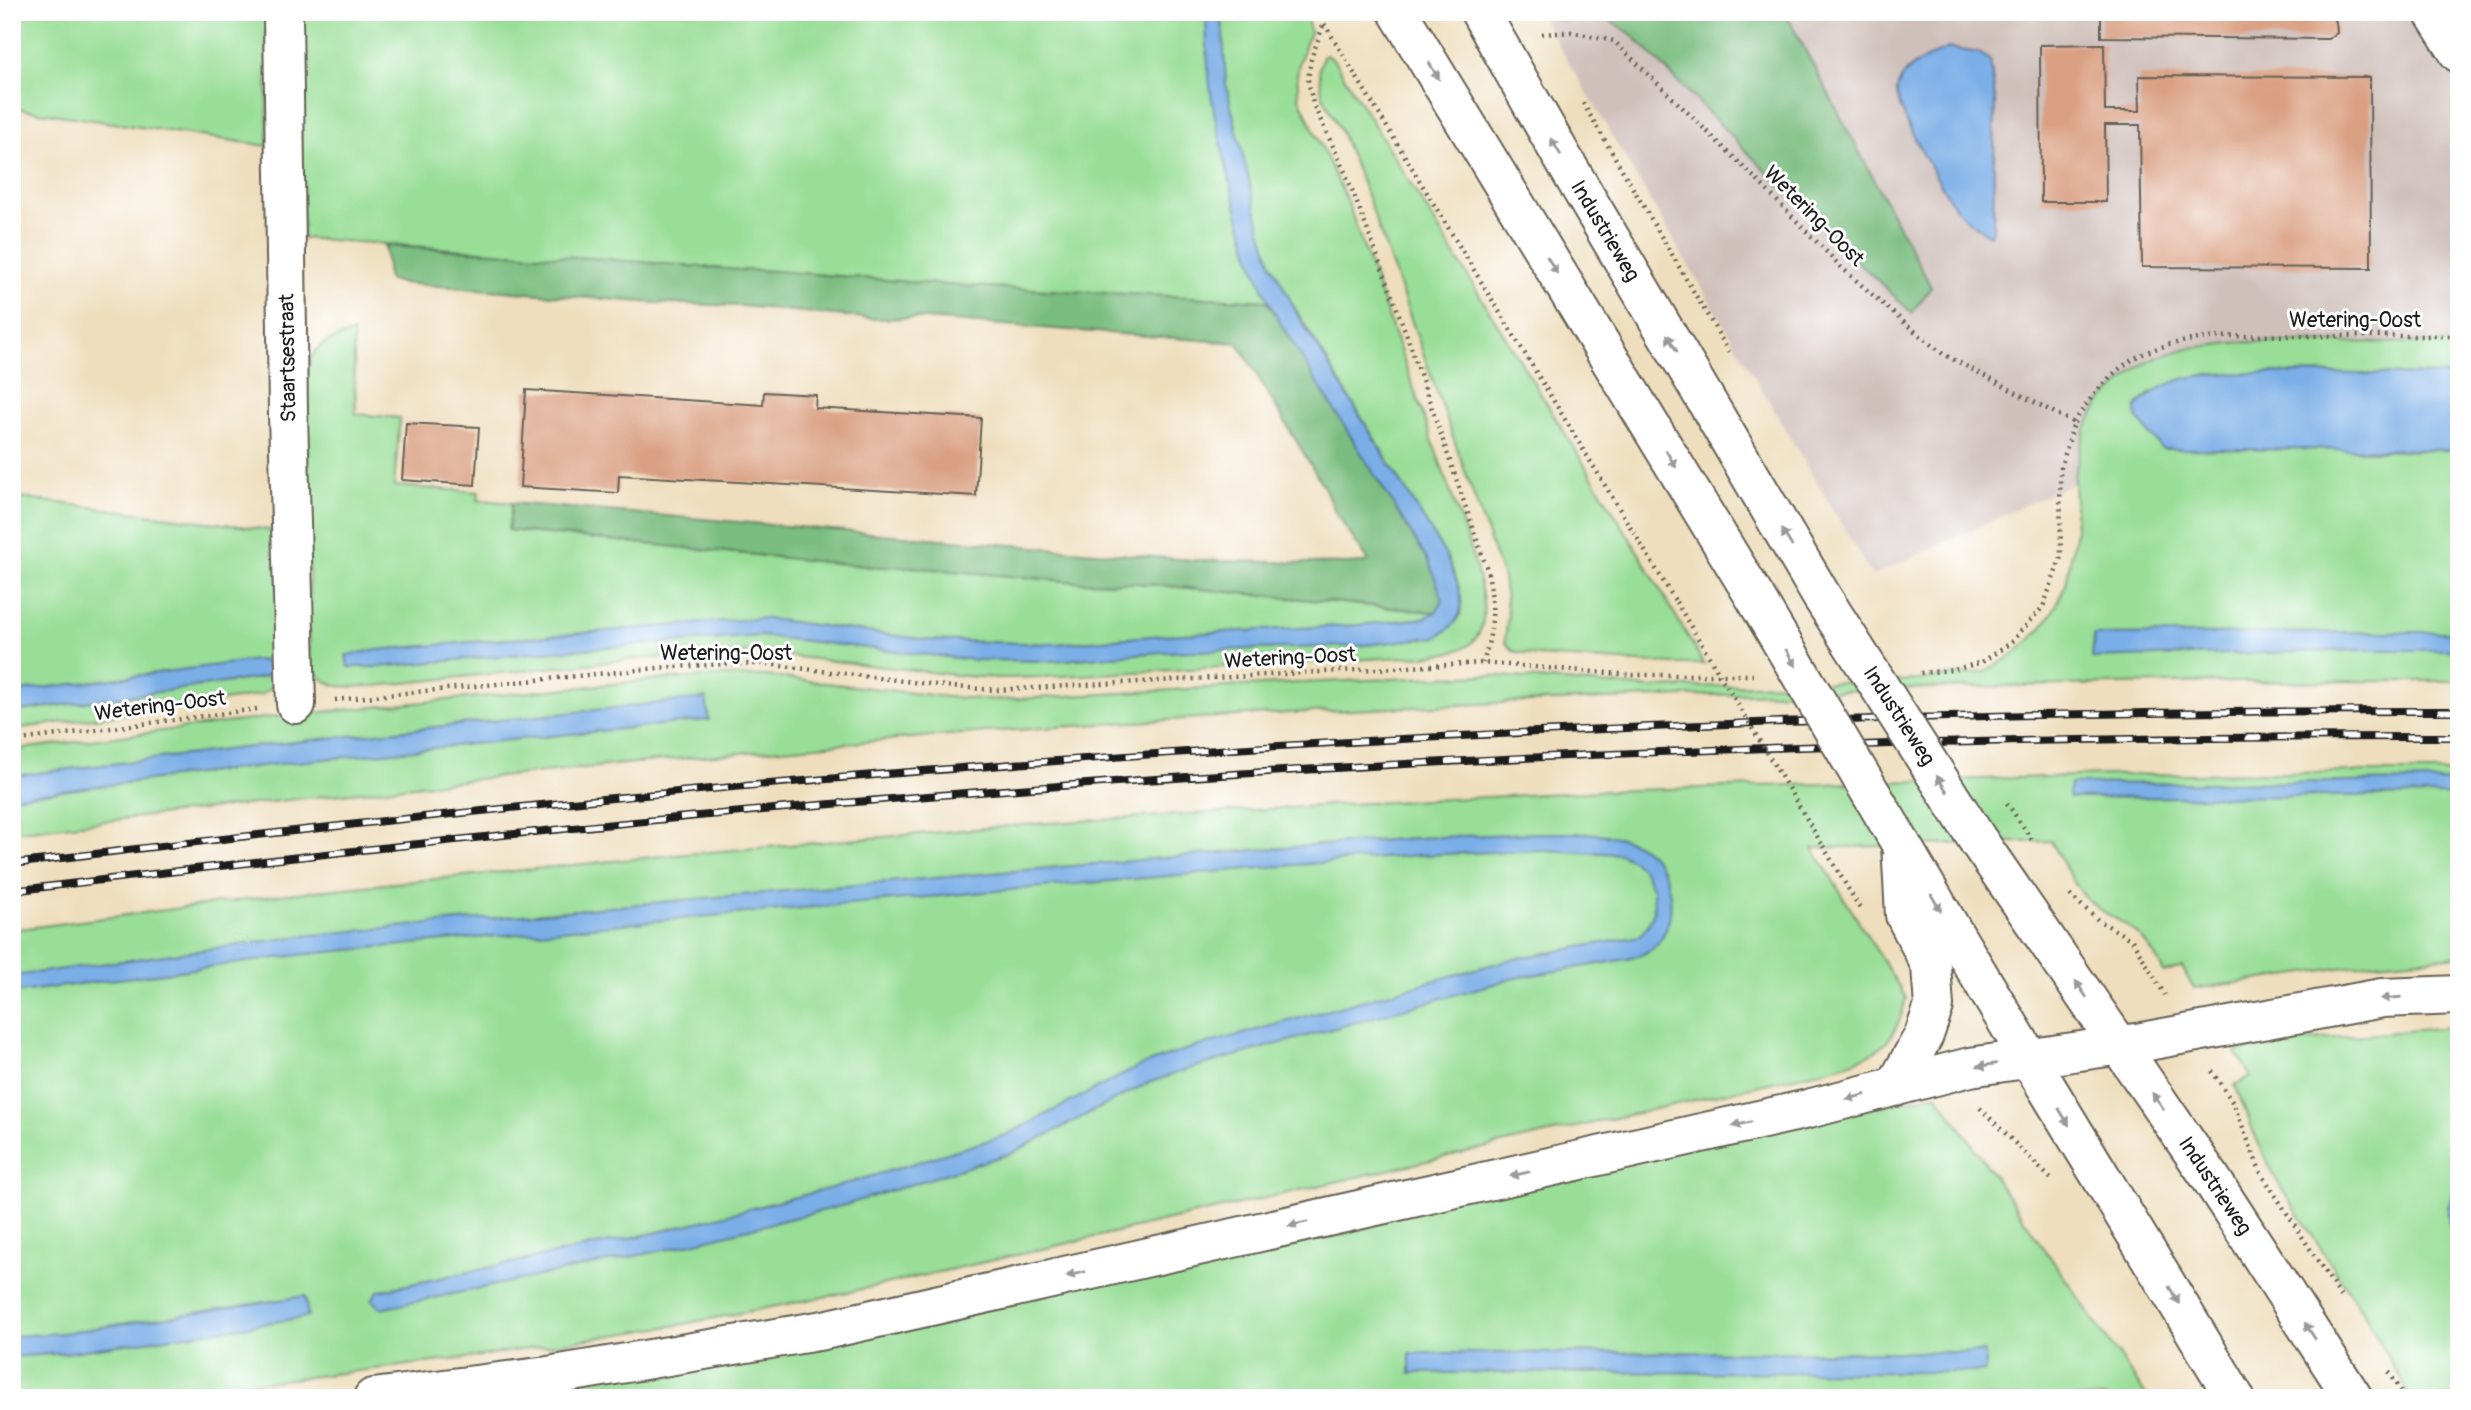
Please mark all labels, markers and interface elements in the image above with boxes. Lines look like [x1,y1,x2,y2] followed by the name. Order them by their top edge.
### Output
[1427,61,1440,80] one-way arrow
[1550,137,1562,156] one-way arrow
[1758,160,1871,273] street label: Wetering-Oost
[1564,176,1646,286] street label: Industrieweg
[1546,255,1559,274] one-way arrow
[273,293,303,423] street label: Staartsestraat
[2289,307,2422,334] street label: Wetering-Oost
[1665,333,1678,352] one-way arrow
[1664,450,1677,469] one-way arrow
[1781,529,1794,548] one-way arrow
[660,640,793,667] street label: Wetering-Oost
[1223,641,1357,675] street label: Wetering-Oost
[1785,648,1797,667] one-way arrow
[1857,661,1941,771] street label: Industrieweg
[93,684,228,727] street label: Wetering-Oost
[1936,774,1949,794] one-way arrow
[1930,893,1942,913] one-way arrow
[2074,979,2087,999] one-way arrow
[2379,993,2401,1004] one-way arrow
[1975,1060,1997,1071] one-way arrow
[2151,1091,2164,1111] one-way arrow
[1845,1092,1867,1103] one-way arrow
[2058,1108,2071,1127] one-way arrow
[1731,1118,1753,1129] one-way arrow
[2172,1132,2258,1240] street label: Industrieweg
[1509,1168,1531,1179] one-way arrow
[1287,1218,1309,1229] one-way arrow
[1065,1268,1087,1279] one-way arrow
[2168,1286,2180,1305] one-way arrow
[2304,1322,2317,1341] one-way arrow

